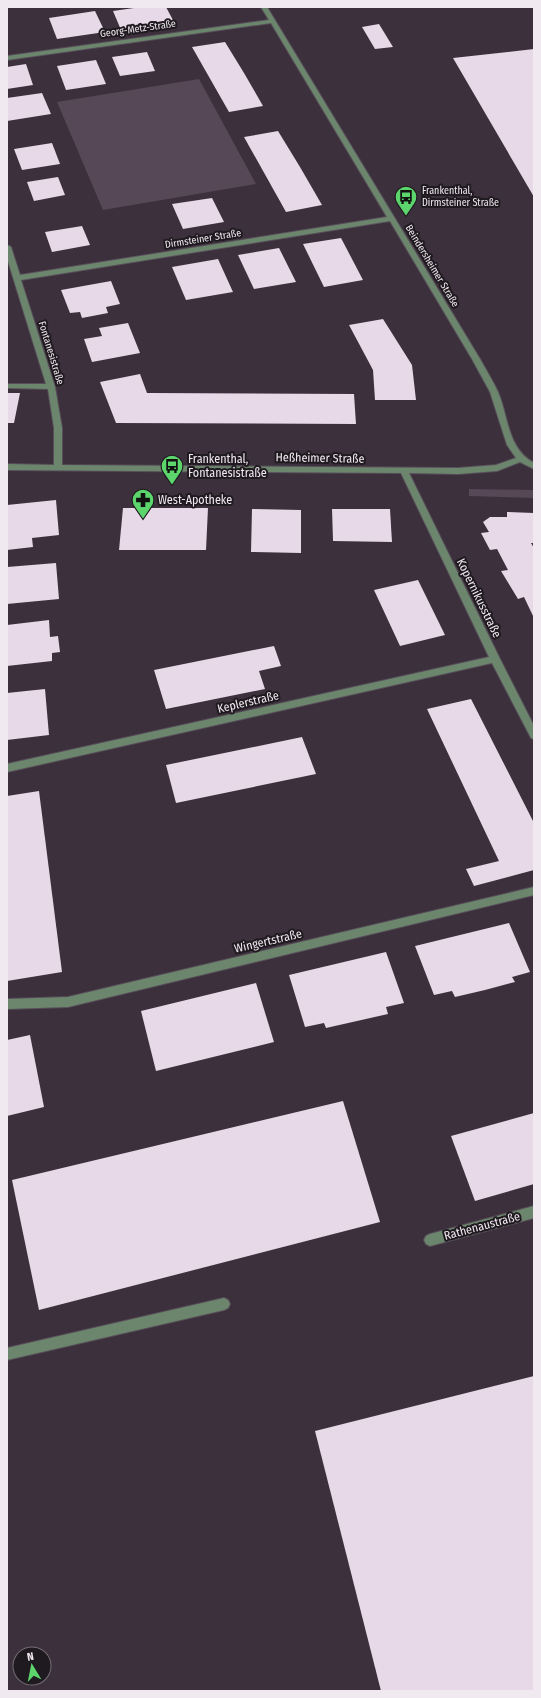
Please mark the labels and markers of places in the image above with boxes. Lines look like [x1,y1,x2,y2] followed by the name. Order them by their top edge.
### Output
[393,184,419,217] bus stop icon: Frankenthal, Dirmsteiner Straße
[422,185,499,209] place label: Frankenthal, Dirmsteiner Straße
[188,452,267,480] place label: Frankenthal, Fontanesistraße
[159,453,185,486] bus stop icon: Frankenthal, Fontanesistraße
[130,487,156,520] pharmacy icon: West-Apotheke
[158,493,232,507] place label: West-Apotheke

